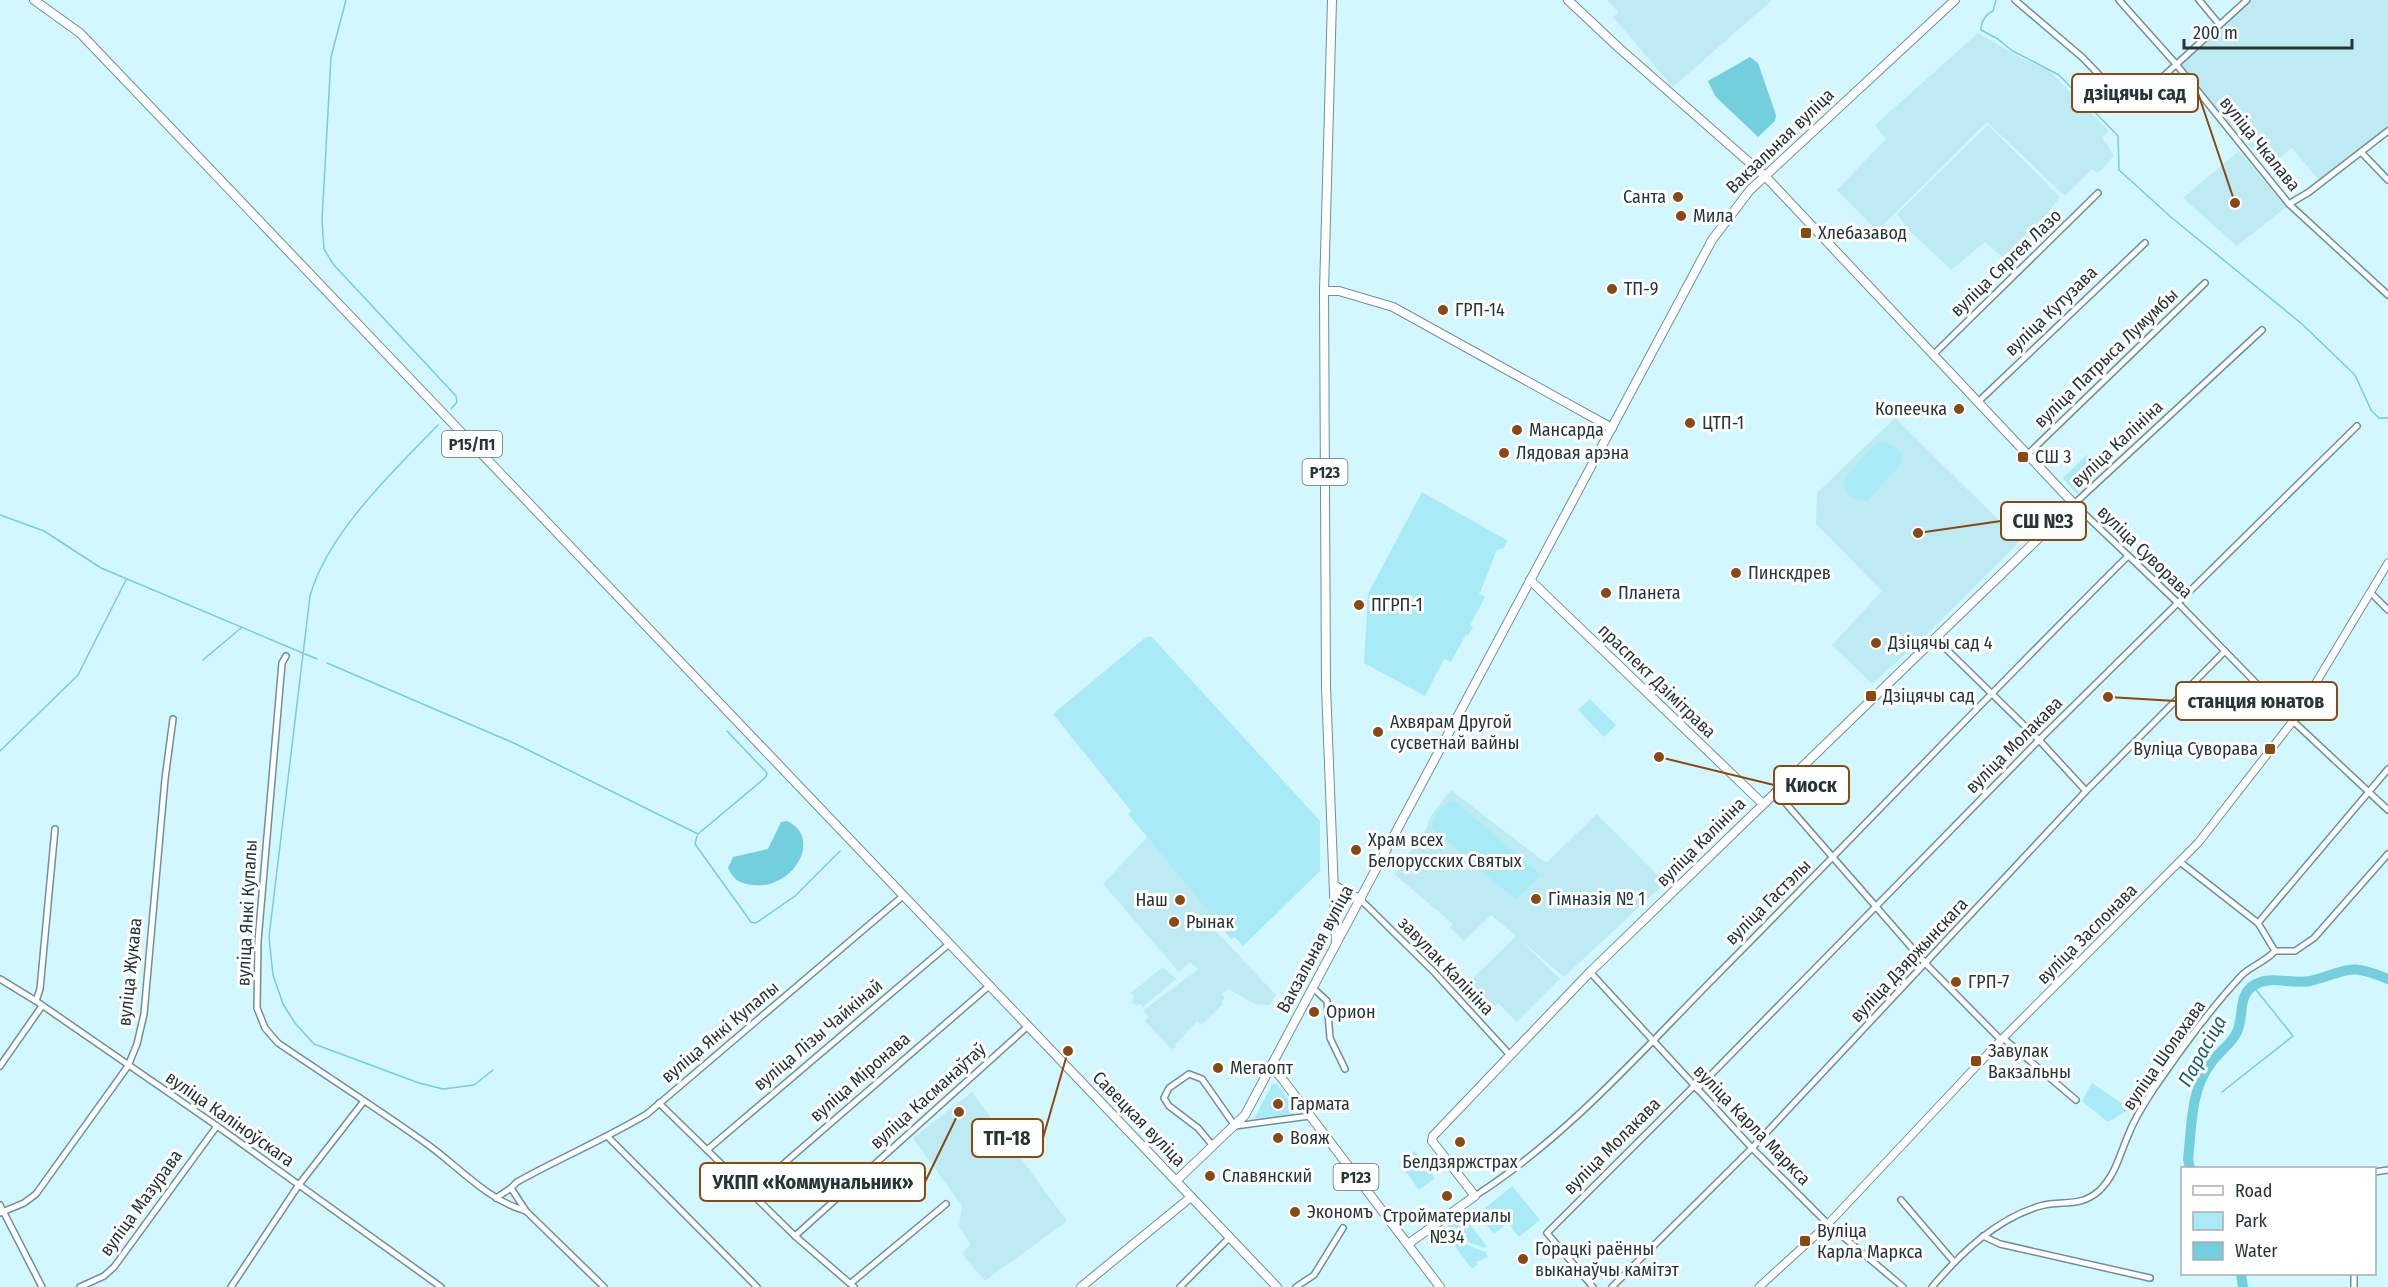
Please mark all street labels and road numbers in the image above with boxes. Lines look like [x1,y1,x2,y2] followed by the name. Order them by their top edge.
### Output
[1721,84,1839,198] street label: Вакзальная вуліца
[2215,92,2305,196] street label: вуліца Чкалава
[1946,205,2066,321] street label: вуліца Сяргея Лазо
[2000,261,2102,361] street label: вуліца Кутузава
[2030,284,2182,432] street label: вуліца Патрыса Лумумбы
[2066,396,2168,492] street label: вуліца Калініна
[442,431,502,457] road number: Р15/П1
[1302,459,1348,485] road number: Р123
[2093,501,2197,603] street label: вуліца Суворава
[1594,619,1721,743] street label: праспект Дзімітрава
[1961,692,2067,798] street label: вуліца Молакава
[1652,793,1750,891] street label: вуліца Калініна
[232,839,262,987] street label: вуліца Янкі Купалы
[1721,855,1815,949] street label: вуліца Гастэлы
[2032,879,2142,989] street label: вуліца Заслонава
[1272,881,1358,1017] street label: Вакзальная вуліца
[1846,893,1972,1027] street label: вуліца Дзяржынскага
[1393,912,1499,1020] street label: завулак Калініна
[113,917,147,1027] street label: вуліца Жукава
[749,975,887,1095] street label: вуліца Лізы Чайкінай
[657,976,783,1088] street label: вуліца Янкі Купалы
[2118,996,2210,1114] street label: вуліца Шолахава
[805,1027,915,1126] street label: вуліца Міронава
[866,1038,990,1154] street label: вуліца Касманаўтаў
[1689,1060,1815,1190] street label: вуліца Карла Маркса
[161,1066,299,1172] street label: вуліца Каліноўскага
[1088,1067,1190,1171] street label: Савецкая вуліца
[1559,1093,1665,1199] street label: вуліца Молакава
[95,1145,187,1261] street label: вуліца Мазурава
[1334,1164,1378,1190] road number: Р123

